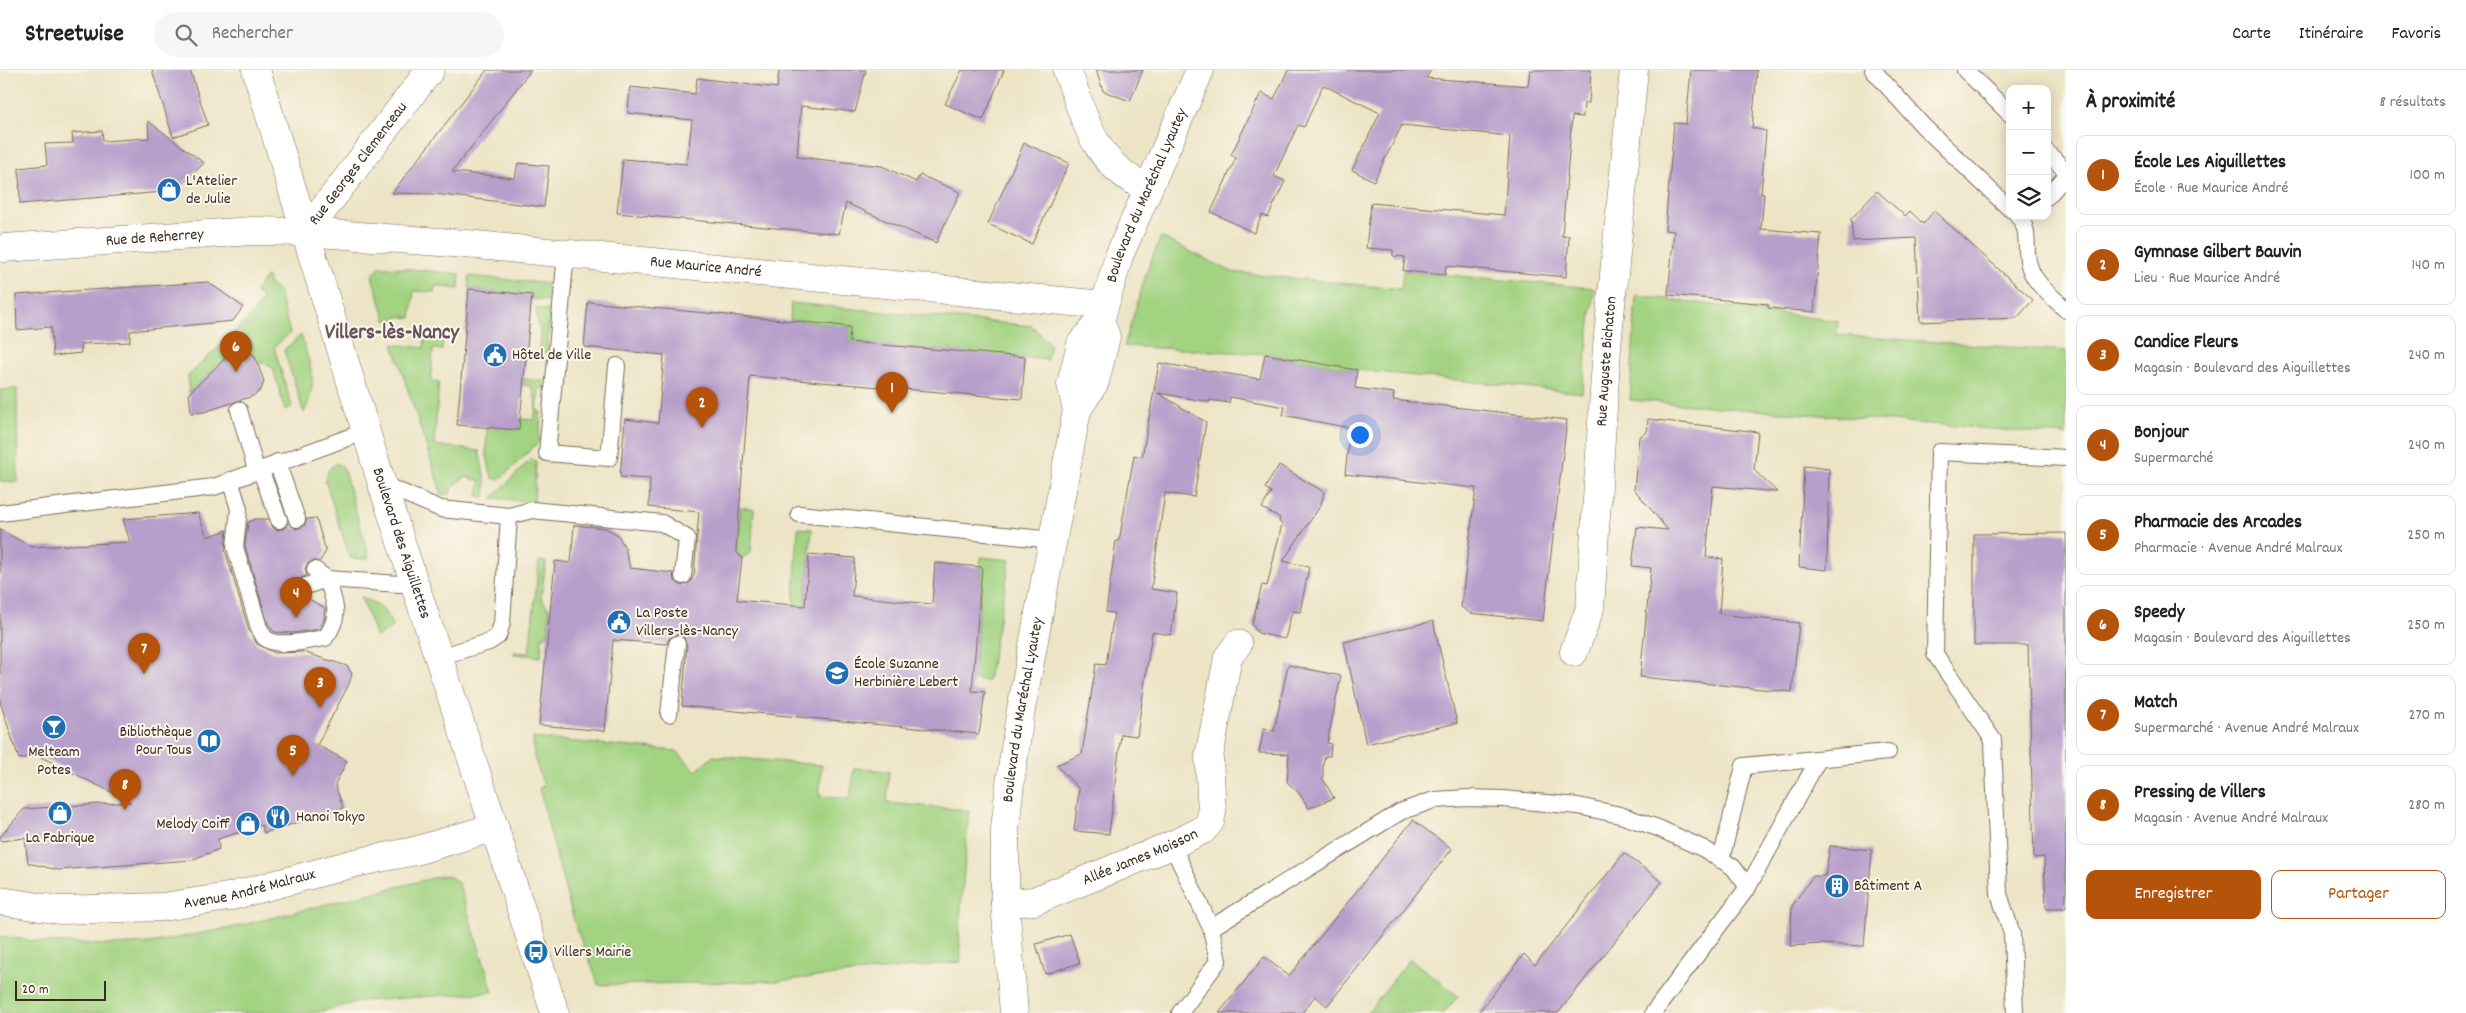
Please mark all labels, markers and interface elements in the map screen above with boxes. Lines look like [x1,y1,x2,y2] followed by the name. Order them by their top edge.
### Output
[154,12,504,57] search box
[25,18,124,52] text: Streetwise
[172,21,200,49] icon: search
[212,21,293,48] text: Rechercher
[2232,22,2271,47] text: Carte
[2299,22,2363,47] text: Itinéraire
[2391,22,2441,47] text: Favoris
[2006,85,2051,220] map controls
[2006,85,2051,130] button: +
[2086,88,2175,118] text: À proximité
[2380,91,2446,114] text: 8 résultats
[303,97,413,230] street label: Rue Georges Clemenceau
[1100,104,1194,285] street label: Boulevard du Maréchal Lyautey
[2006,130,2051,175] button: −
[2134,150,2286,177] text: École Les Aiguillettes
[2101,164,2105,187] text: 1
[2409,164,2445,187] text: 100 m
[186,170,237,211] place label: L'Atelier de Julie
[2006,175,2051,220] button: layers
[156,177,182,203] shop icon: L'Atelier de Julie
[2134,177,2288,200] text: École · Rue Maurice André
[105,223,205,253] street label: Rue de Reherrey
[2134,240,2302,267] text: Gymnase Gilbert Bauvin
[649,250,763,284] street label: Rue Maurice André
[2100,254,2107,277] text: 2
[2411,254,2445,277] text: 140 m
[2134,267,2280,290] text: Lieu · Rue Maurice André
[1590,295,1623,427] street label: Rue Auguste Bichaton
[325,319,460,349] district label: Villers-lès-Nancy
[2134,330,2238,357] text: Candice Fleurs
[220,331,252,372] pin: 6
[482,342,508,368] public building icon: Hôtel de Ville
[512,344,591,367] place label: Hôtel de Ville
[2099,344,2107,367] text: 3
[2408,344,2445,367] text: 240 m
[2134,357,2351,380] text: Magasin · Boulevard des Aiguillettes
[876,372,908,413] pin: 1
[686,387,718,428] pin: 2
[2134,420,2189,447] text: Bonjour
[1347,422,1373,448] your location
[2100,434,2106,457] text: 4
[2408,434,2445,457] text: 240 m
[2134,447,2213,470] text: Supermarché
[366,465,437,622] street label: Boulevard des Aiguillettes
[2134,510,2302,537] text: Pharmacie des Arcades
[2099,524,2107,547] text: 5
[2407,524,2445,547] text: 250 m
[2134,537,2342,560] text: Pharmacie · Avenue André Malraux
[280,577,312,618] pin: 4
[2134,600,2184,627] text: Speedy
[636,602,739,643] place label: La Poste Villers-lès-Nancy
[606,609,632,635] public building icon: La Poste Villers-lès-Nancy
[2099,614,2107,637] text: 6
[2407,614,2445,637] text: 250 m
[996,615,1050,803] street label: Boulevard du Maréchal Lyautey
[2134,627,2351,650] text: Magasin · Boulevard des Aiguillettes
[128,633,160,674] pin: 7
[854,653,958,694] place label: École Suzanne Herbinière Lebert
[824,660,850,686] school or university icon: École Suzanne Herbinière Lebert
[304,667,336,708] pin: 3
[2134,690,2177,717] text: Match
[2100,704,2106,727] text: 7
[2409,704,2445,727] text: 270 m
[41,714,67,740] bar icon: Melteam Potes
[2134,717,2359,740] text: Supermarché · Avenue André Malraux
[120,721,192,762] place label: Bibliothèque Pour Tous
[196,728,222,754] library icon: Bibliothèque Pour Tous
[277,735,309,776] pin: 5
[28,741,80,782] place label: Melteam Potes
[109,769,141,810] pin: 8
[2134,780,2266,807] text: Pressing de Villers
[2100,794,2106,817] text: 8
[2408,794,2445,817] text: 280 m
[47,800,73,826] shop icon: La Fabrique
[265,804,291,830] restaurant icon: Hanoi Tokyo
[296,806,365,829] place label: Hanoi Tokyo
[2134,807,2328,830] text: Magasin · Avenue André Malraux
[235,811,261,837] shop icon: Melody Coiff
[156,813,230,836] place label: Melody Coiff
[1079,823,1202,892] street label: Allée James Moisson
[25,827,95,850] place label: La Fabrique
[182,863,318,915] street label: Avenue André Malraux
[2086,870,2261,919] button: Enregistrer
[2271,870,2446,919] button: Partager
[1824,873,1850,899] building icon: Bâtiment A
[1854,875,1922,898] place label: Bâtiment A
[523,939,549,965] bus stop icon: Villers Mairie
[554,941,631,964] place label: Villers Mairie
[15,978,106,1001] scale bar
[22,980,49,1000] text: 20 m

